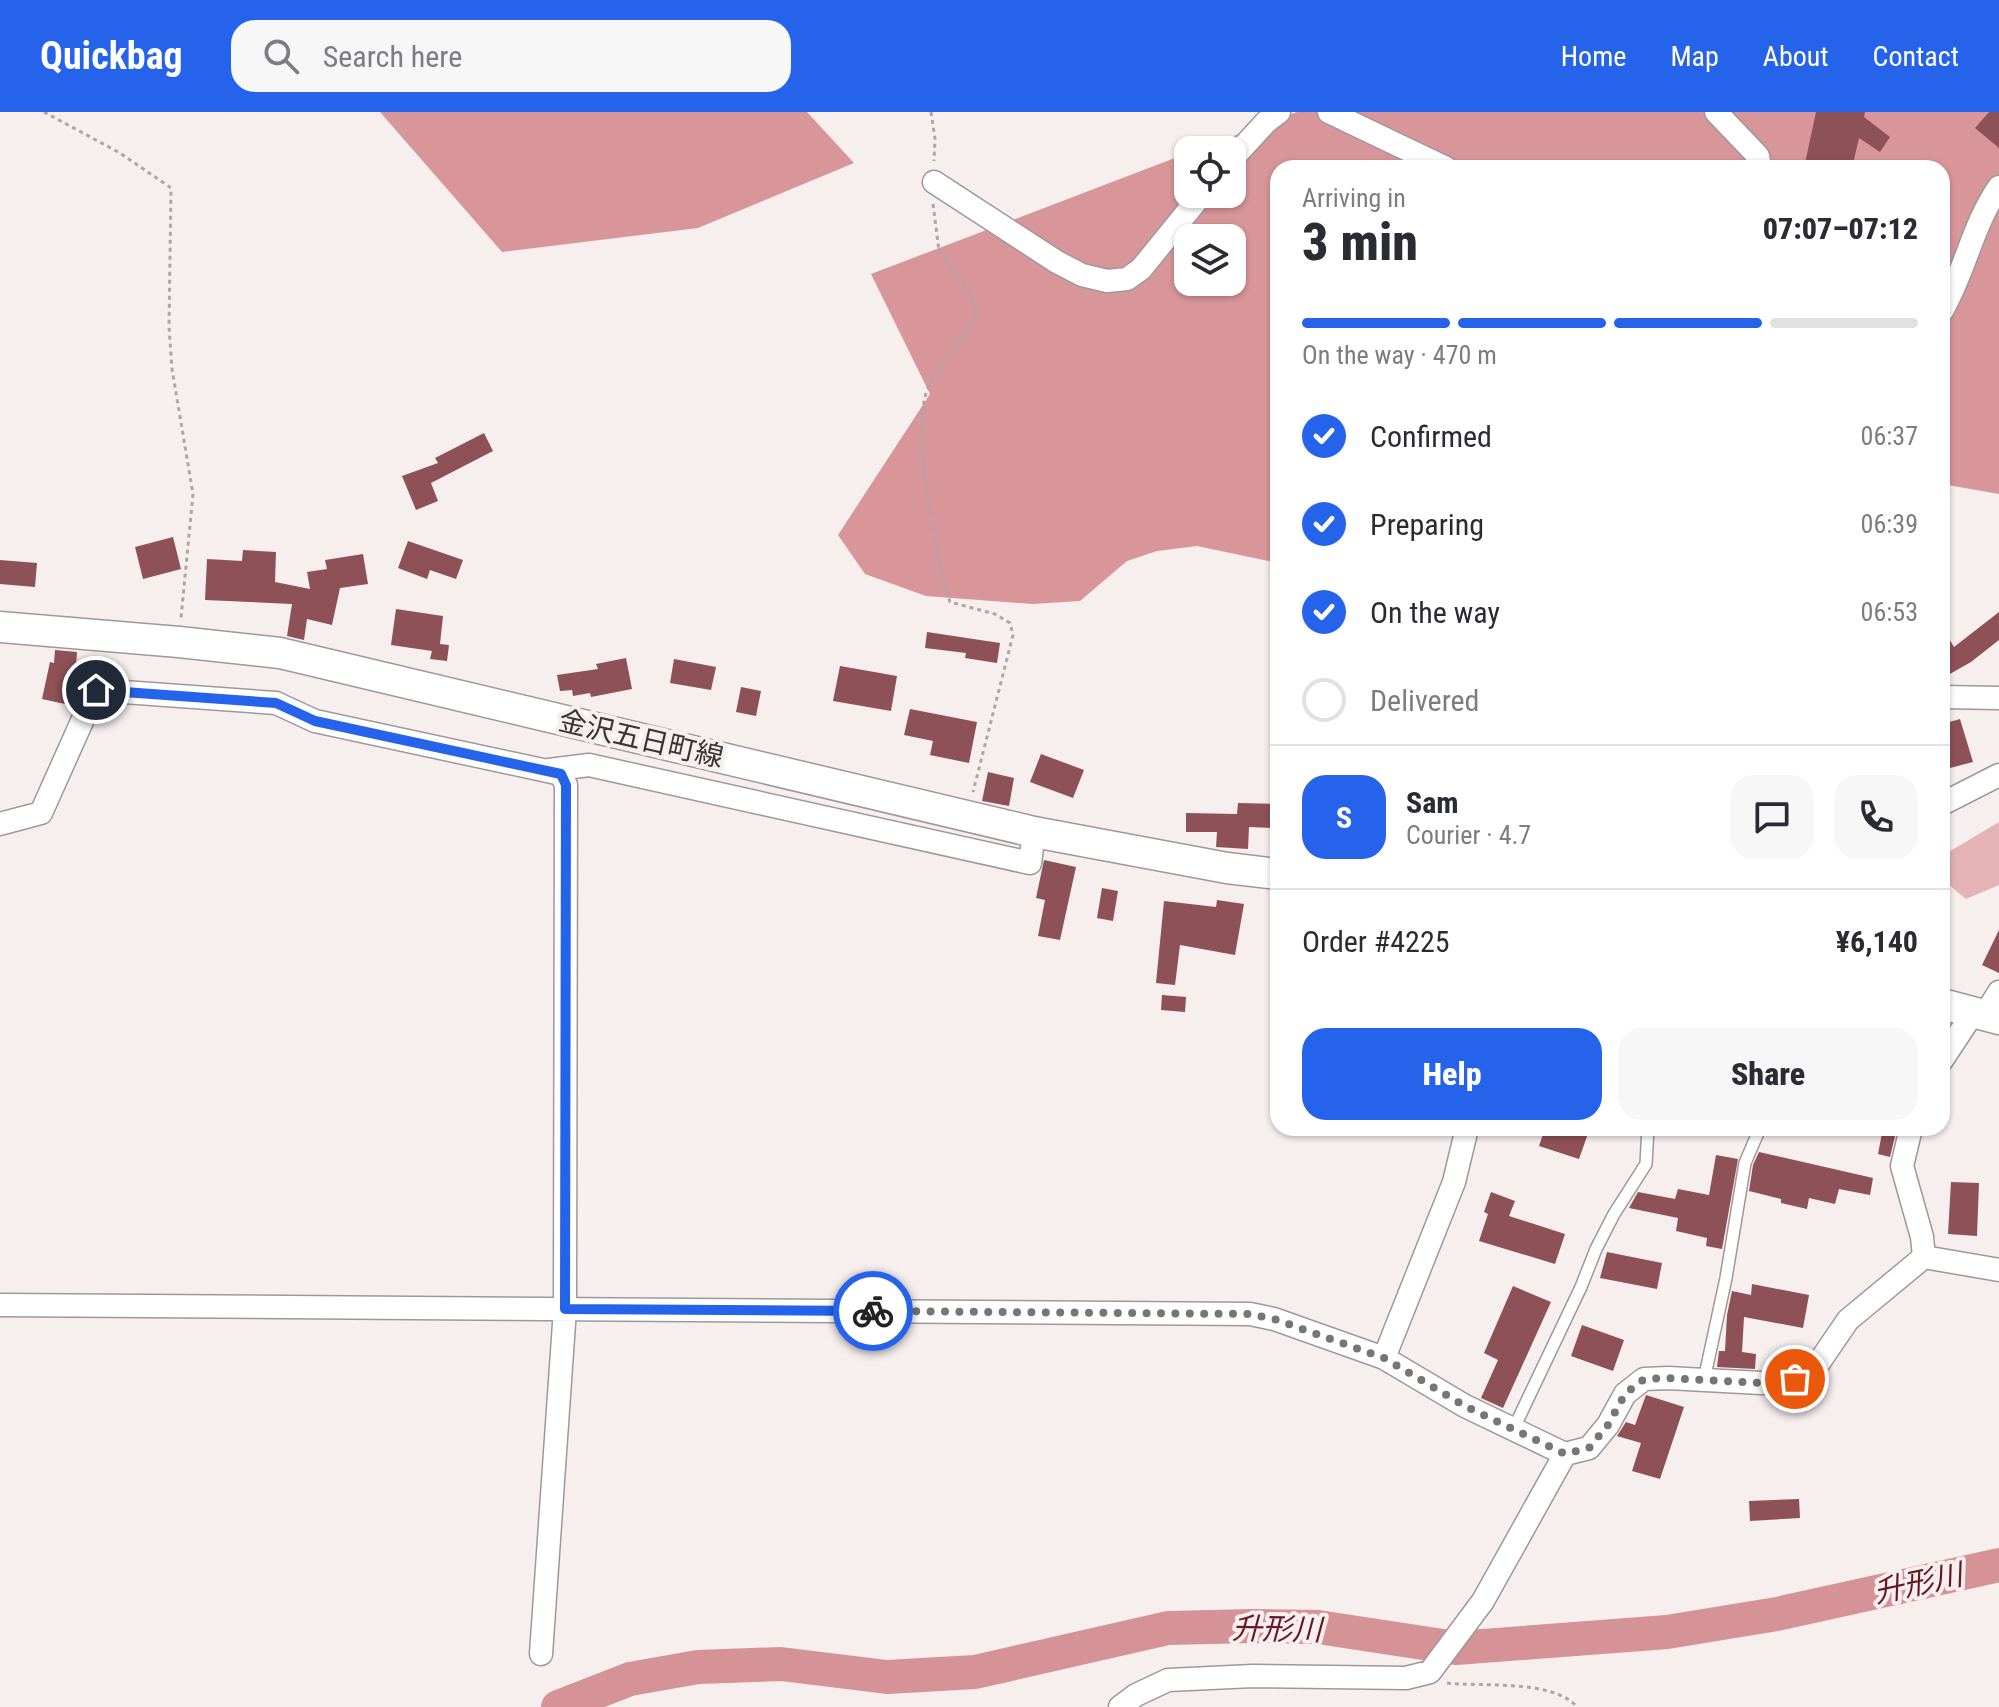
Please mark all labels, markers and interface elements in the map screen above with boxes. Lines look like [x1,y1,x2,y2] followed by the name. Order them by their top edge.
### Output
[231,20,791,92] search box
[40,34,183,78] text: Quickbag
[259,34,303,78] icon: search
[323,39,462,74] text: Search here
[1561,40,1626,73] text: Home
[1670,40,1719,73] text: Map
[1763,40,1829,73] text: About
[1873,40,1959,73] text: Contact
[1174,136,1246,296] map controls
[1174,136,1246,208] button: locate
[1302,183,1406,213] text: Arriving in
[1763,211,1918,246] text: 07:07–07:12
[1302,212,1418,273] text: 3 min
[1174,224,1246,296] button: layers
[1302,340,1497,370] text: On the way · 470 m
[1302,414,1346,458] icon: check
[1370,419,1492,454] text: Confirmed
[1861,421,1918,451] text: 06:37
[1302,502,1346,546] icon: check
[1370,507,1484,542] text: Preparing
[1861,509,1918,539] text: 06:39
[1302,590,1346,634] icon: check
[1370,595,1500,630] text: On the way
[1861,597,1918,627] text: 06:53
[62,656,130,724] pin
[74,668,118,712] icon: home
[1370,683,1479,718] text: Delivered
[555,704,727,774] street label: 金沢五日町線
[1730,775,1814,859] button: chat
[1834,775,1918,859] button: phone
[1406,785,1459,820] text: Sam
[1336,800,1352,835] text: S
[1406,820,1531,850] text: Courier · 4.7
[1302,924,1450,959] text: Order #4225
[1836,924,1918,959] text: ¥6,140
[1302,1028,1602,1120] button: Help
[1618,1028,1918,1120] button: Share
[833,1271,913,1351] courier
[851,1289,895,1333] icon: bike
[1761,1345,1829,1413] pin
[1773,1357,1817,1401] icon: bag
[1870,1556,1969,1609] water label: 升形川
[1232,1611,1325,1647] water label: 升形川

